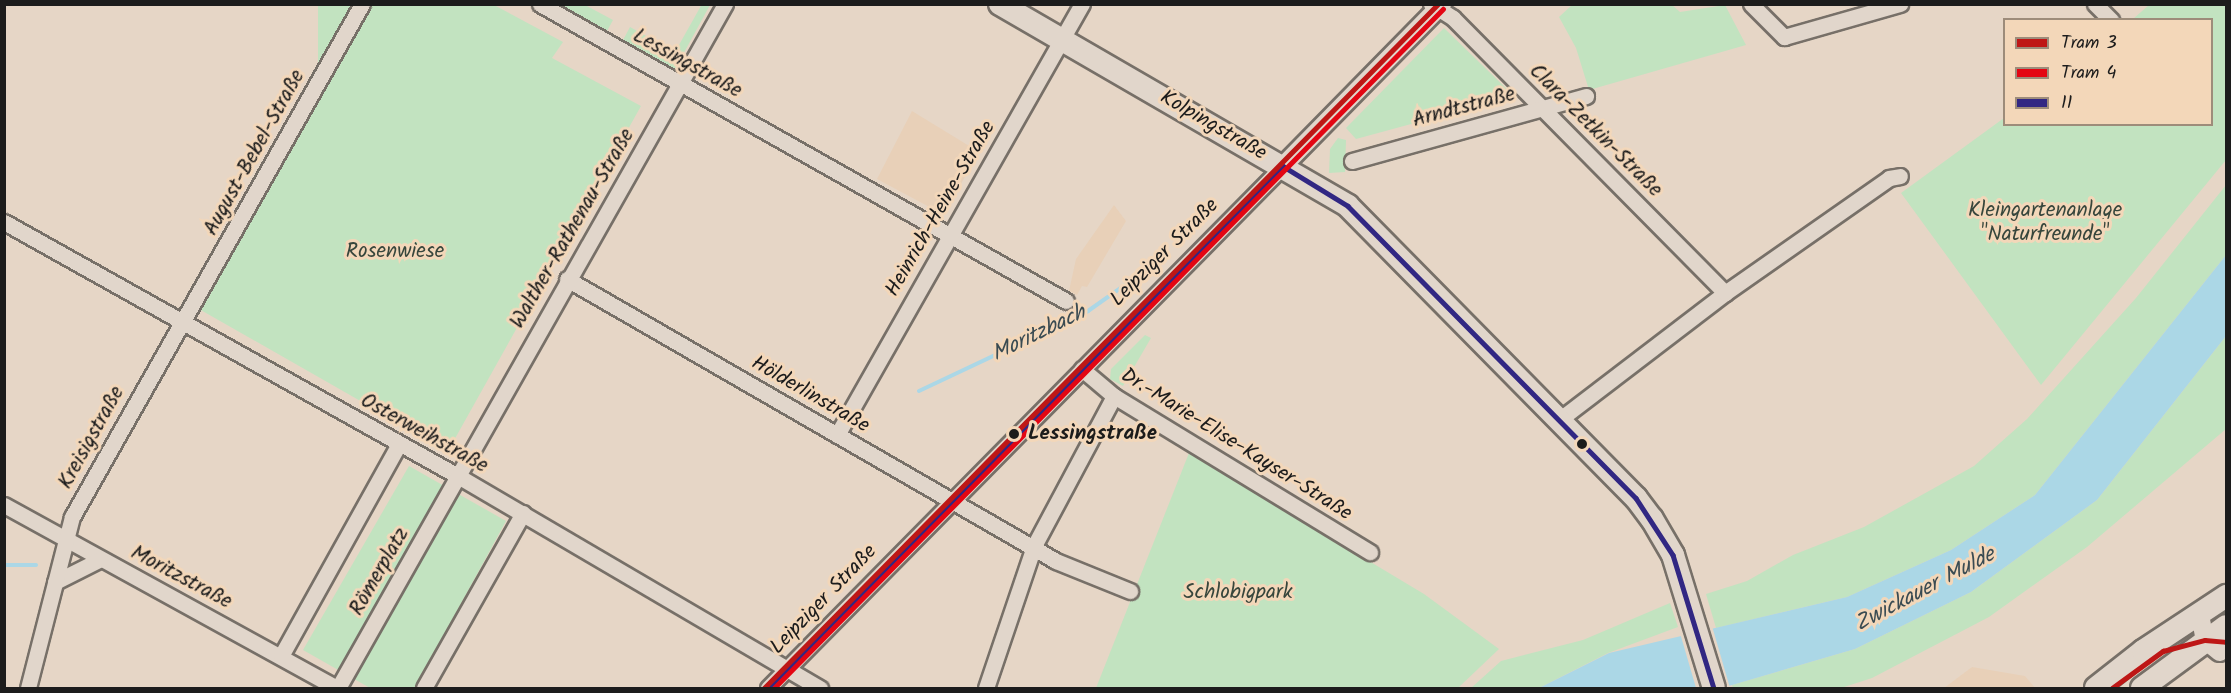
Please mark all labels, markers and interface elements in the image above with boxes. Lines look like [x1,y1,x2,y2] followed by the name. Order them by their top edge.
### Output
[2003,18,2213,126] legend
[628,24,746,104] street label: Lessingstraße
[2061,29,2117,58] text: Tram 3
[1523,59,1667,203] street label: Clara-Zetkin-Straße
[2061,59,2117,88] text: Tram 4
[199,66,311,240] street label: August-Bebel-Straße
[1410,82,1518,134] street label: Arndtstraße
[1155,85,1271,167] street label: Kolpingstraße
[2061,89,2072,118] text: 11
[880,117,1002,301] street label: Heinrich-Heine-Straße
[505,125,641,333] street label: Walther-Rathenau-Straße
[1106,194,1224,312] street label: Leipziger Straße
[1968,198,2122,248] park label: Kleingartenanlage "Naturfreunde"
[346,239,444,265] park label: Rosenwiese
[988,300,1090,368] water label: Moritzbach
[746,351,874,439] street label: Hölderlinstraße
[1116,363,1356,527] street label: Dr.-Marie-Elise-Kayser-Straße
[54,382,130,494] street label: Kreisigstraße
[356,389,492,479] street label: Osterweihstraße
[1028,421,1157,447] place label: Lessingstraße
[1005,425,1023,443] marker: Lessingstraße
[1576,438,1588,450] unlabelled marker
[345,524,415,620] street label: Römerplatz
[765,540,883,660] street label: Leipziger Straße
[126,541,236,615] street label: Moritzstraße
[1850,542,2000,638] water label: Zwickauer Mulde
[1183,580,1293,606] park label: Schlobigpark

